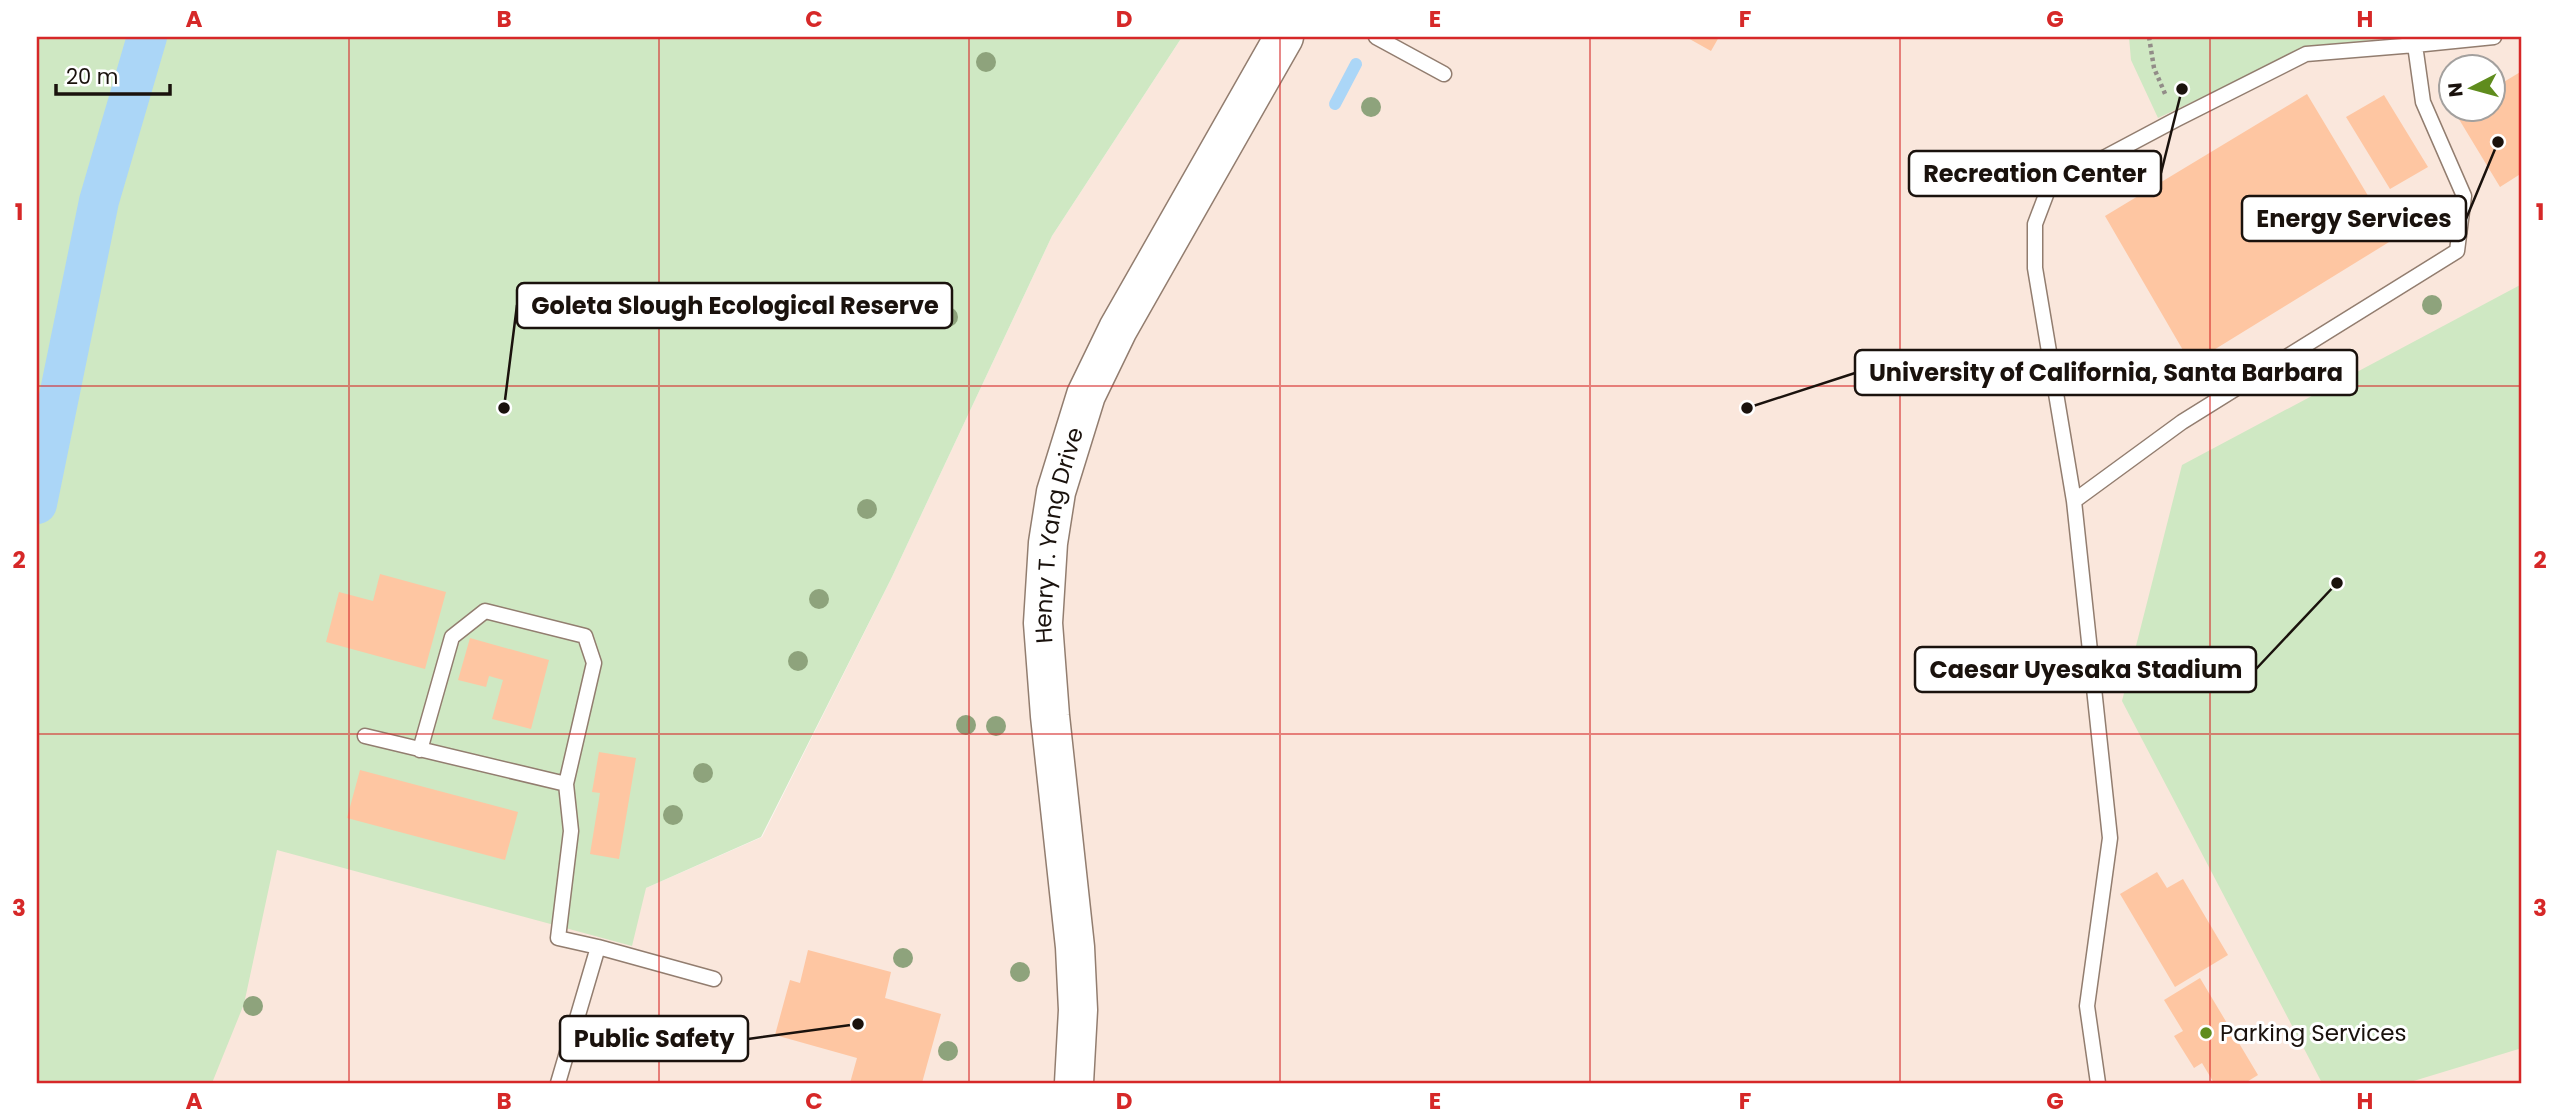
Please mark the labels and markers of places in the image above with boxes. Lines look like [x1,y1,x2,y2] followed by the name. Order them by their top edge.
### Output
[1909,151,2161,196] callout: Recreation Center
[2242,196,2466,241] callout: Energy Services
[517,283,952,328] callout: Goleta Slough Ecological Reserve
[1855,350,2357,395] callout: University of California, Santa Barbara
[1915,647,2256,692] callout: Caesar Uyesaka Stadium
[560,1016,748,1061] callout: Public Safety
[2220,1017,2406,1049] place label: Parking Services
[2198,1025,2214,1041] marker: Parking Services

